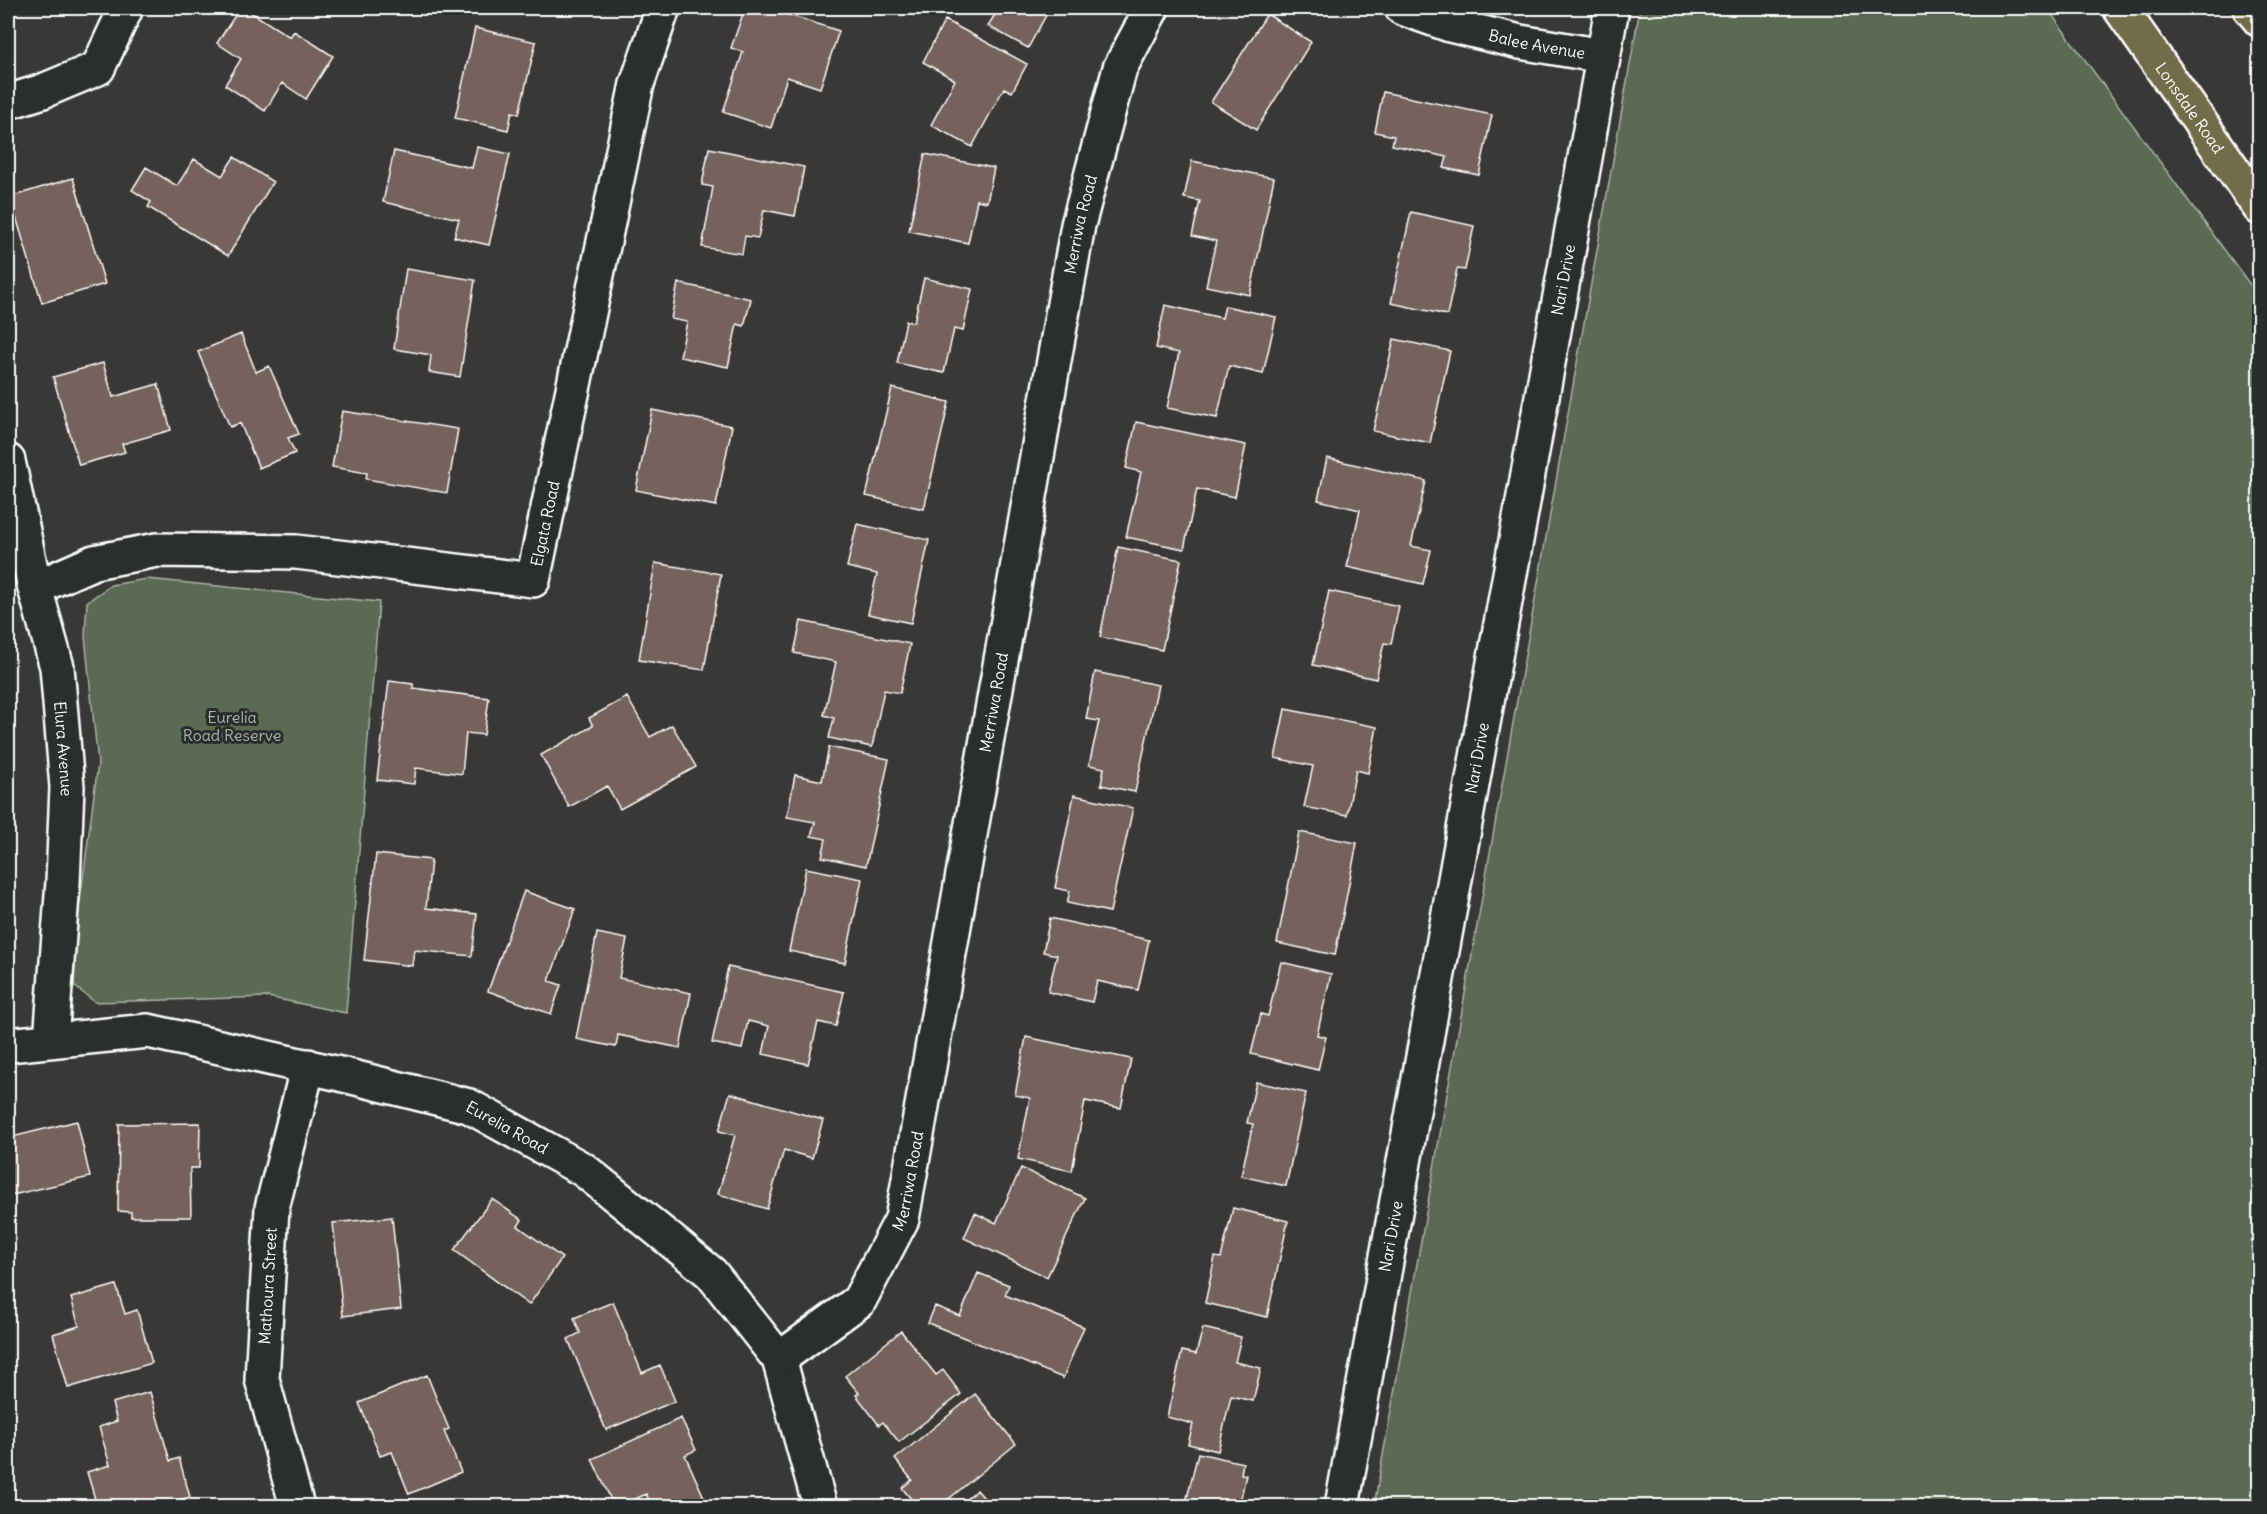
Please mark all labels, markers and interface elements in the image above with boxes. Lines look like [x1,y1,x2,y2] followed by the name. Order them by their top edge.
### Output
[1487,25,1587,63] street label: Balee Avenue
[2151,59,2229,157] street label: Lonsdale Road
[1060,172,1101,275] street label: Merriwa Road
[1547,243,1579,317] street label: Nari Drive
[526,479,564,568] street label: Elgata Road
[975,651,1012,754] street label: Merriwa Road
[50,701,77,797] street label: Elura Avenue
[183,707,281,745] park label: Eurelia Road Reserve
[1461,721,1493,795] street label: Nari Drive
[463,1096,552,1158] street label: Eurelia Road
[888,1129,927,1234] street label: Merriwa Road
[1374,1199,1407,1273] street label: Nari Drive
[254,1226,281,1345] street label: Mathoura Street

